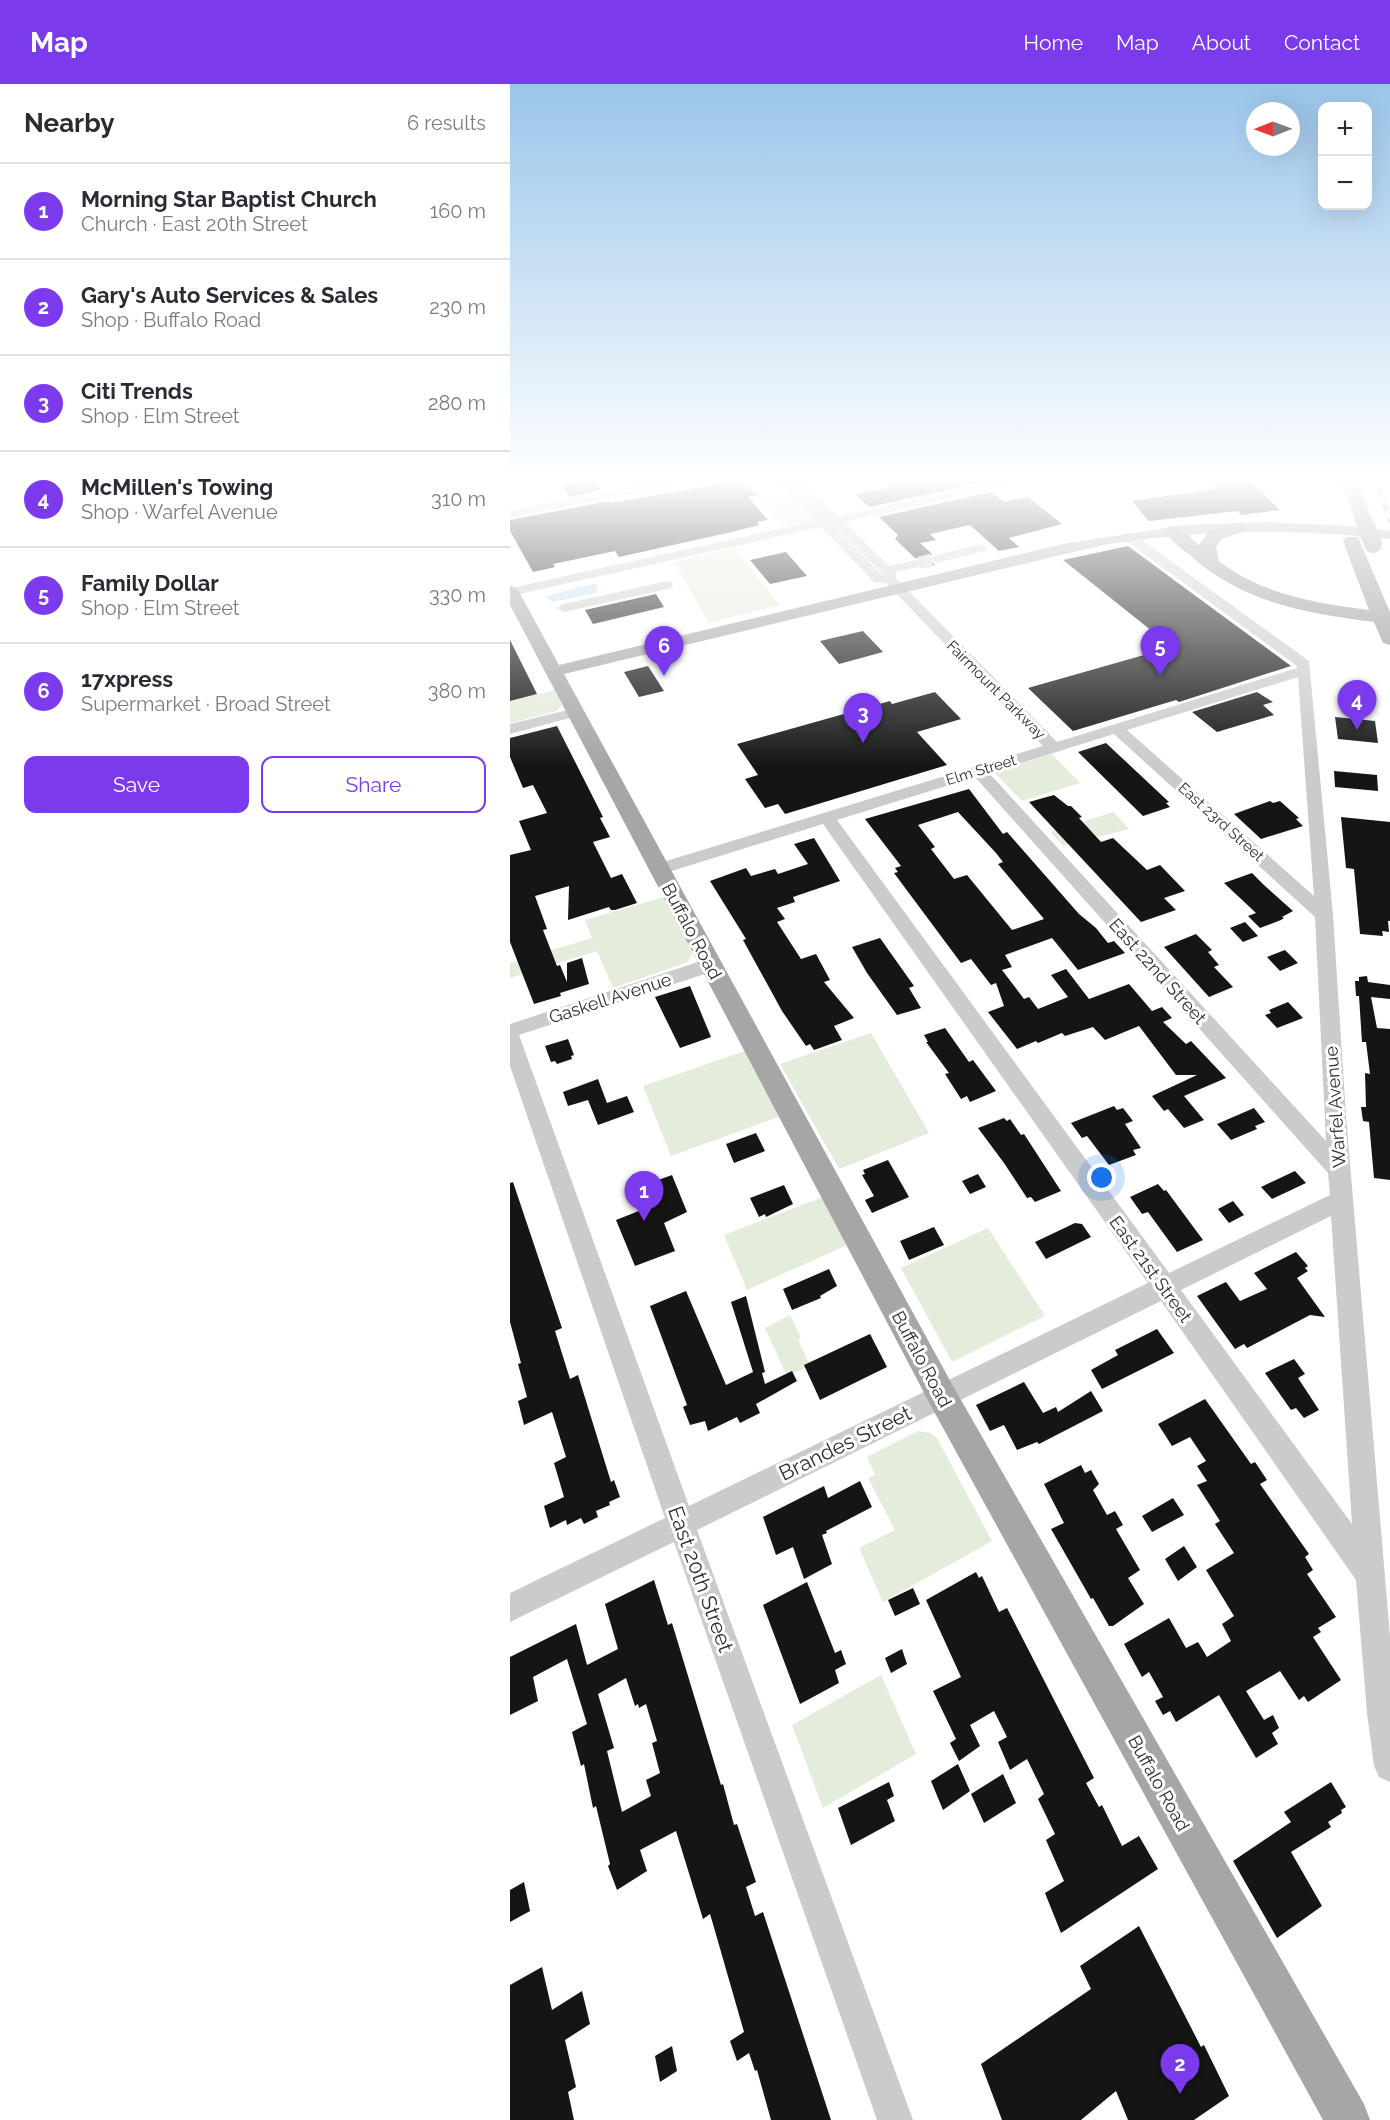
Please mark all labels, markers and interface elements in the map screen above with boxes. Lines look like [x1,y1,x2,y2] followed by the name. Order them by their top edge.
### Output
[30,26,88,59] text: Map
[1024,30,1083,55] text: Home
[1116,30,1159,55] text: Map
[1192,30,1251,55] text: About
[1284,30,1360,55] text: Contact
[1246,102,1300,156] north arrow
[1318,102,1372,210] map controls
[1318,102,1372,156] button: +
[24,108,114,138] text: Nearby
[407,111,486,135] text: 6 results
[1318,156,1372,210] button: −
[81,186,377,212] text: Morning Star Baptist Church
[39,199,48,223] text: 1
[430,199,486,223] text: 160 m
[81,212,308,236] text: Church · East 20th Street
[81,282,378,308] text: Gary's Auto Services & Sales
[38,295,49,319] text: 2
[429,295,486,319] text: 230 m
[81,308,261,332] text: Shop · Buffalo Road
[81,378,193,404] text: Citi Trends
[38,391,49,415] text: 3
[428,391,486,415] text: 280 m
[81,404,240,428] text: Shop · Elm Street
[81,474,273,500] text: McMillen's Towing
[38,487,49,511] text: 4
[431,487,486,511] text: 310 m
[81,500,278,524] text: Shop · Warfel Avenue
[81,570,219,596] text: Family Dollar
[38,583,49,607] text: 5
[429,583,486,607] text: 330 m
[81,596,240,620] text: Shop · Elm Street
[644,626,684,676] pin: 6
[1140,626,1180,676] pin: 5
[943,637,1049,743] street label: Fairmount Parkway
[81,666,173,692] text: 17xpress
[37,679,50,703] text: 6
[428,679,486,703] text: 380 m
[1338,680,1376,730] pin: 4
[81,692,331,716] text: Supermarket · Broad Street
[844,694,882,743] pin: 3
[944,751,1018,789] street label: Elm Street
[24,756,249,813] button: Save
[261,756,486,813] button: Share
[1174,779,1268,865] street label: East 23rd Street
[658,879,726,983] street label: Buffalo Road
[1105,914,1211,1028] street label: East 22nd Street
[546,968,674,1028] street label: Gaskell Avenue
[1320,1045,1350,1168] street label: Warfel Avenue
[1087,1163,1116,1192] your location
[624,1172,664,1221] pin: 1
[1105,1212,1197,1326] street label: East 21st Street
[888,1307,956,1411] street label: Buffalo Road
[775,1400,915,1486] street label: Brandes Street
[663,1503,739,1655] street label: East 20th Street
[1124,1731,1194,1835] street label: Buffalo Road
[1160,2044,1200,2094] pin: 2

